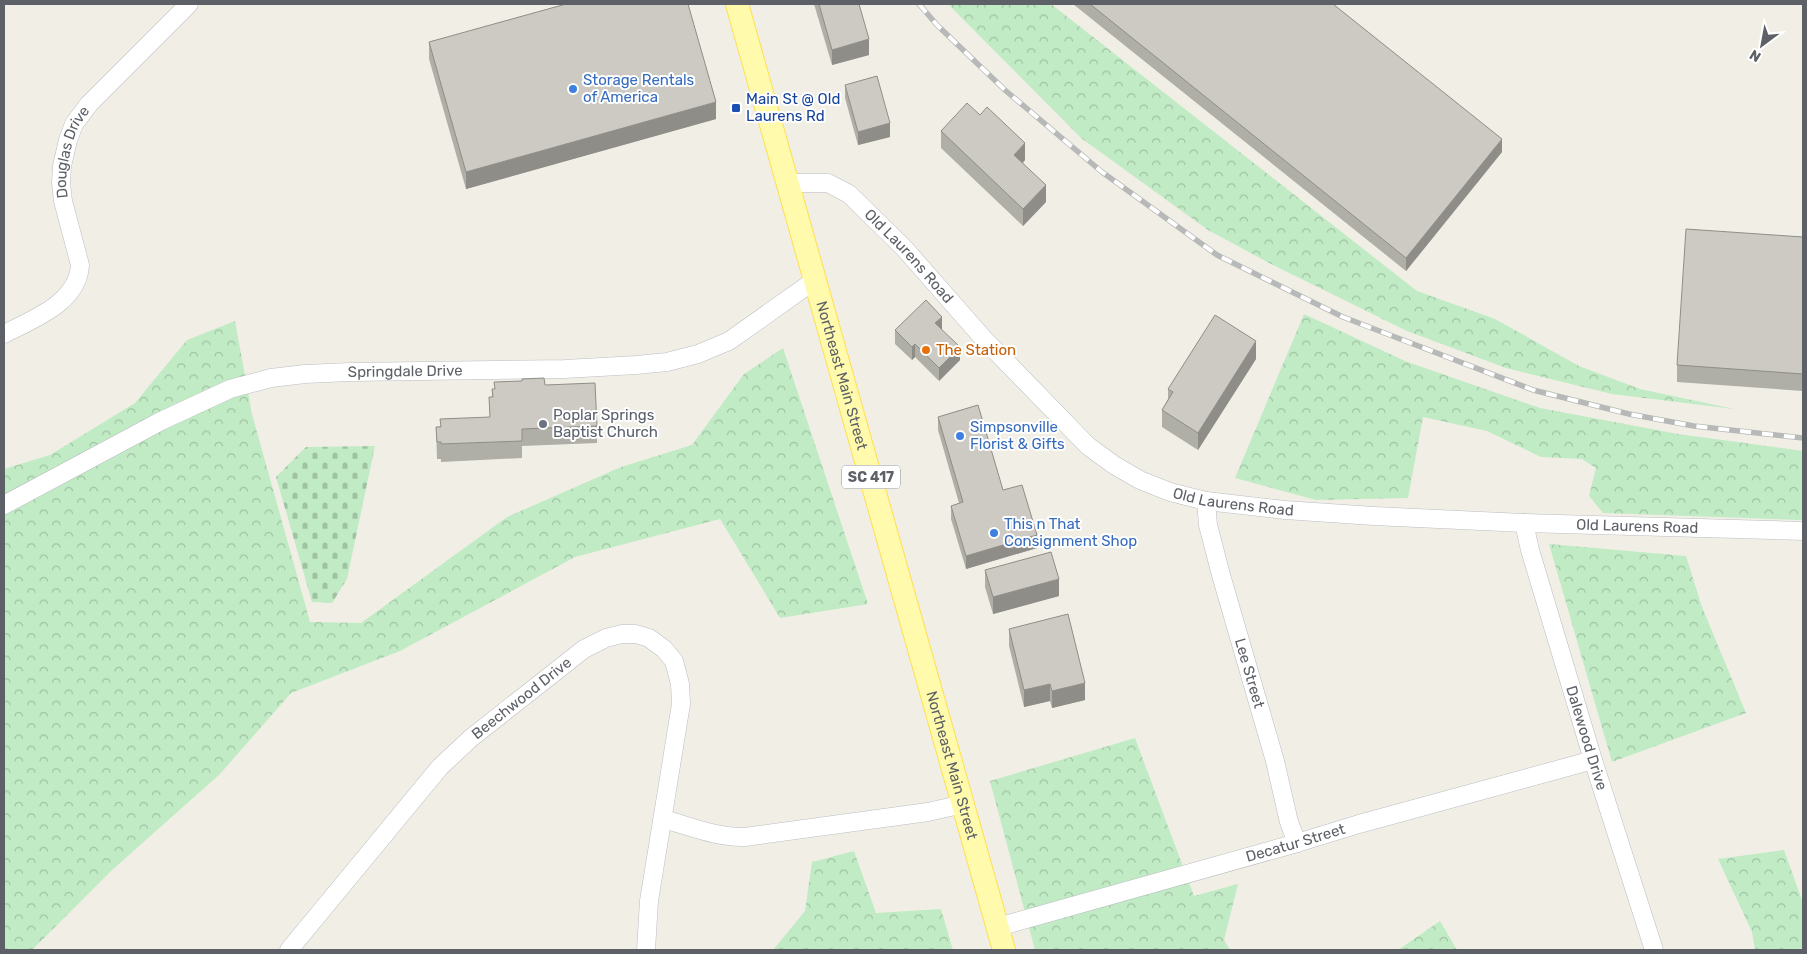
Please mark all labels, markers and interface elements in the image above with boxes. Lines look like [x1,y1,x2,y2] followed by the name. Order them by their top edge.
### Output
[1737,20,1787,70] north arrow
[1747,46,1764,65] text: N
[583,71,695,106] place label: Storage Rentals of America
[567,83,579,95] marker: Storage Rentals of America
[746,90,840,125] place label: Main St @ Old Laurens Rd
[52,102,93,199] street label: Douglas Drive
[730,102,742,114] marker: Main St @ Old Laurens Rd
[861,205,957,307] street label: Old Laurens Road
[812,299,871,452] street label: Northeast Main Street
[936,341,1016,359] place label: The Station
[920,344,932,356] marker: The Station
[348,361,463,381] street label: Springdale Drive
[553,406,658,441] place label: Poplar Springs Baptist Church
[537,418,549,430] marker: Poplar Springs Baptist Church
[970,418,1065,453] place label: Simpsonville Florist & Gifts
[954,430,966,442] marker: Simpsonville Florist & Gifts
[842,466,900,488] road number: SC 417
[1171,484,1294,520] street label: Old Laurens Road
[1004,515,1137,550] place label: This n That Consignment Shop
[1576,516,1699,537] street label: Old Laurens Road
[988,527,1000,539] marker: This n That Consignment Shop
[1231,636,1268,711] street label: Lee Street
[468,653,575,743] street label: Beechwood Drive
[1562,684,1611,793] street label: Dalewood Drive
[922,689,981,842] street label: Northeast Main Street
[1244,820,1347,866] street label: Decatur Street

